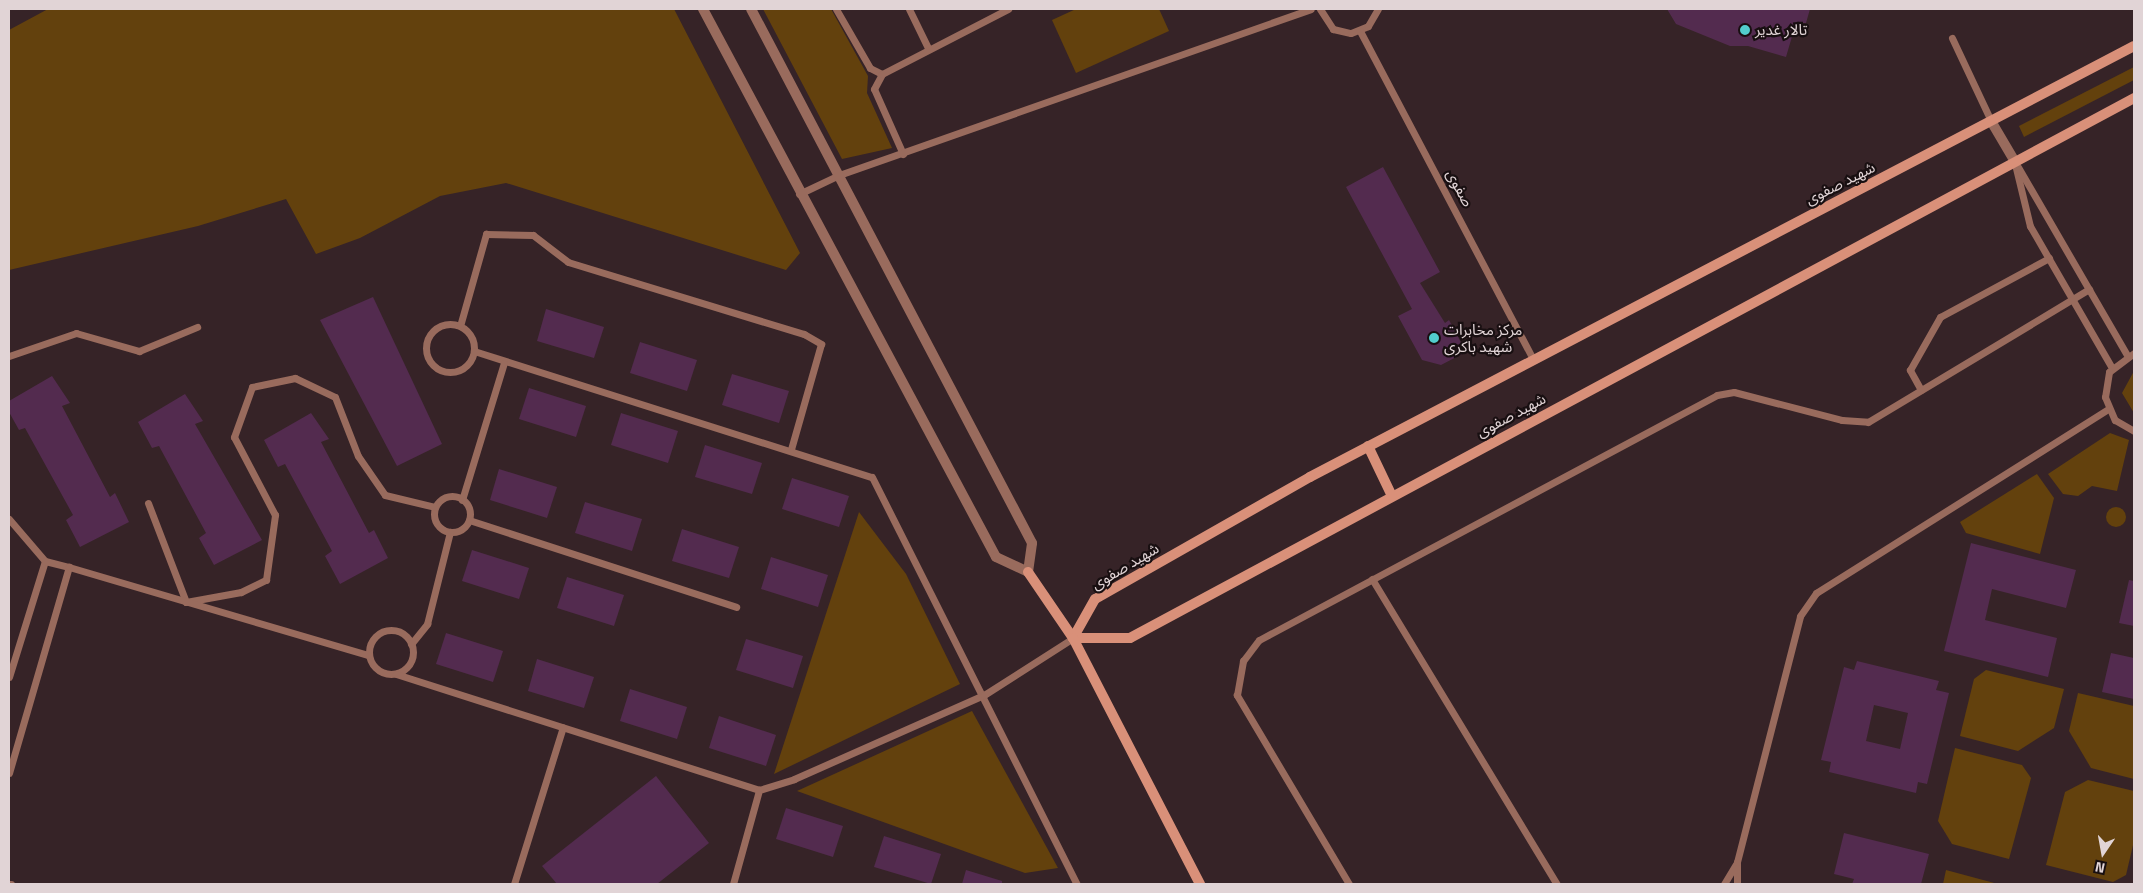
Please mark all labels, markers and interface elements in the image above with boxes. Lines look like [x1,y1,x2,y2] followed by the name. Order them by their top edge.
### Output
[1755,21,1807,39] place label: تالار غدیر
[1739,24,1751,36] marker: تالار غدیر
[1802,158,1878,208] street label: شهید صفوی
[1443,166,1477,210] street label: صفوی
[1444,320,1522,355] place label: مرکز مخابرات شهید باکری
[1428,332,1440,344] marker: مرکز مخابرات شهید باکری
[1473,389,1549,441] street label: شهید صفوی
[1088,539,1162,593] street label: شهید صفوی
[2078,828,2128,878] north arrow
[2093,857,2107,879] text: N

